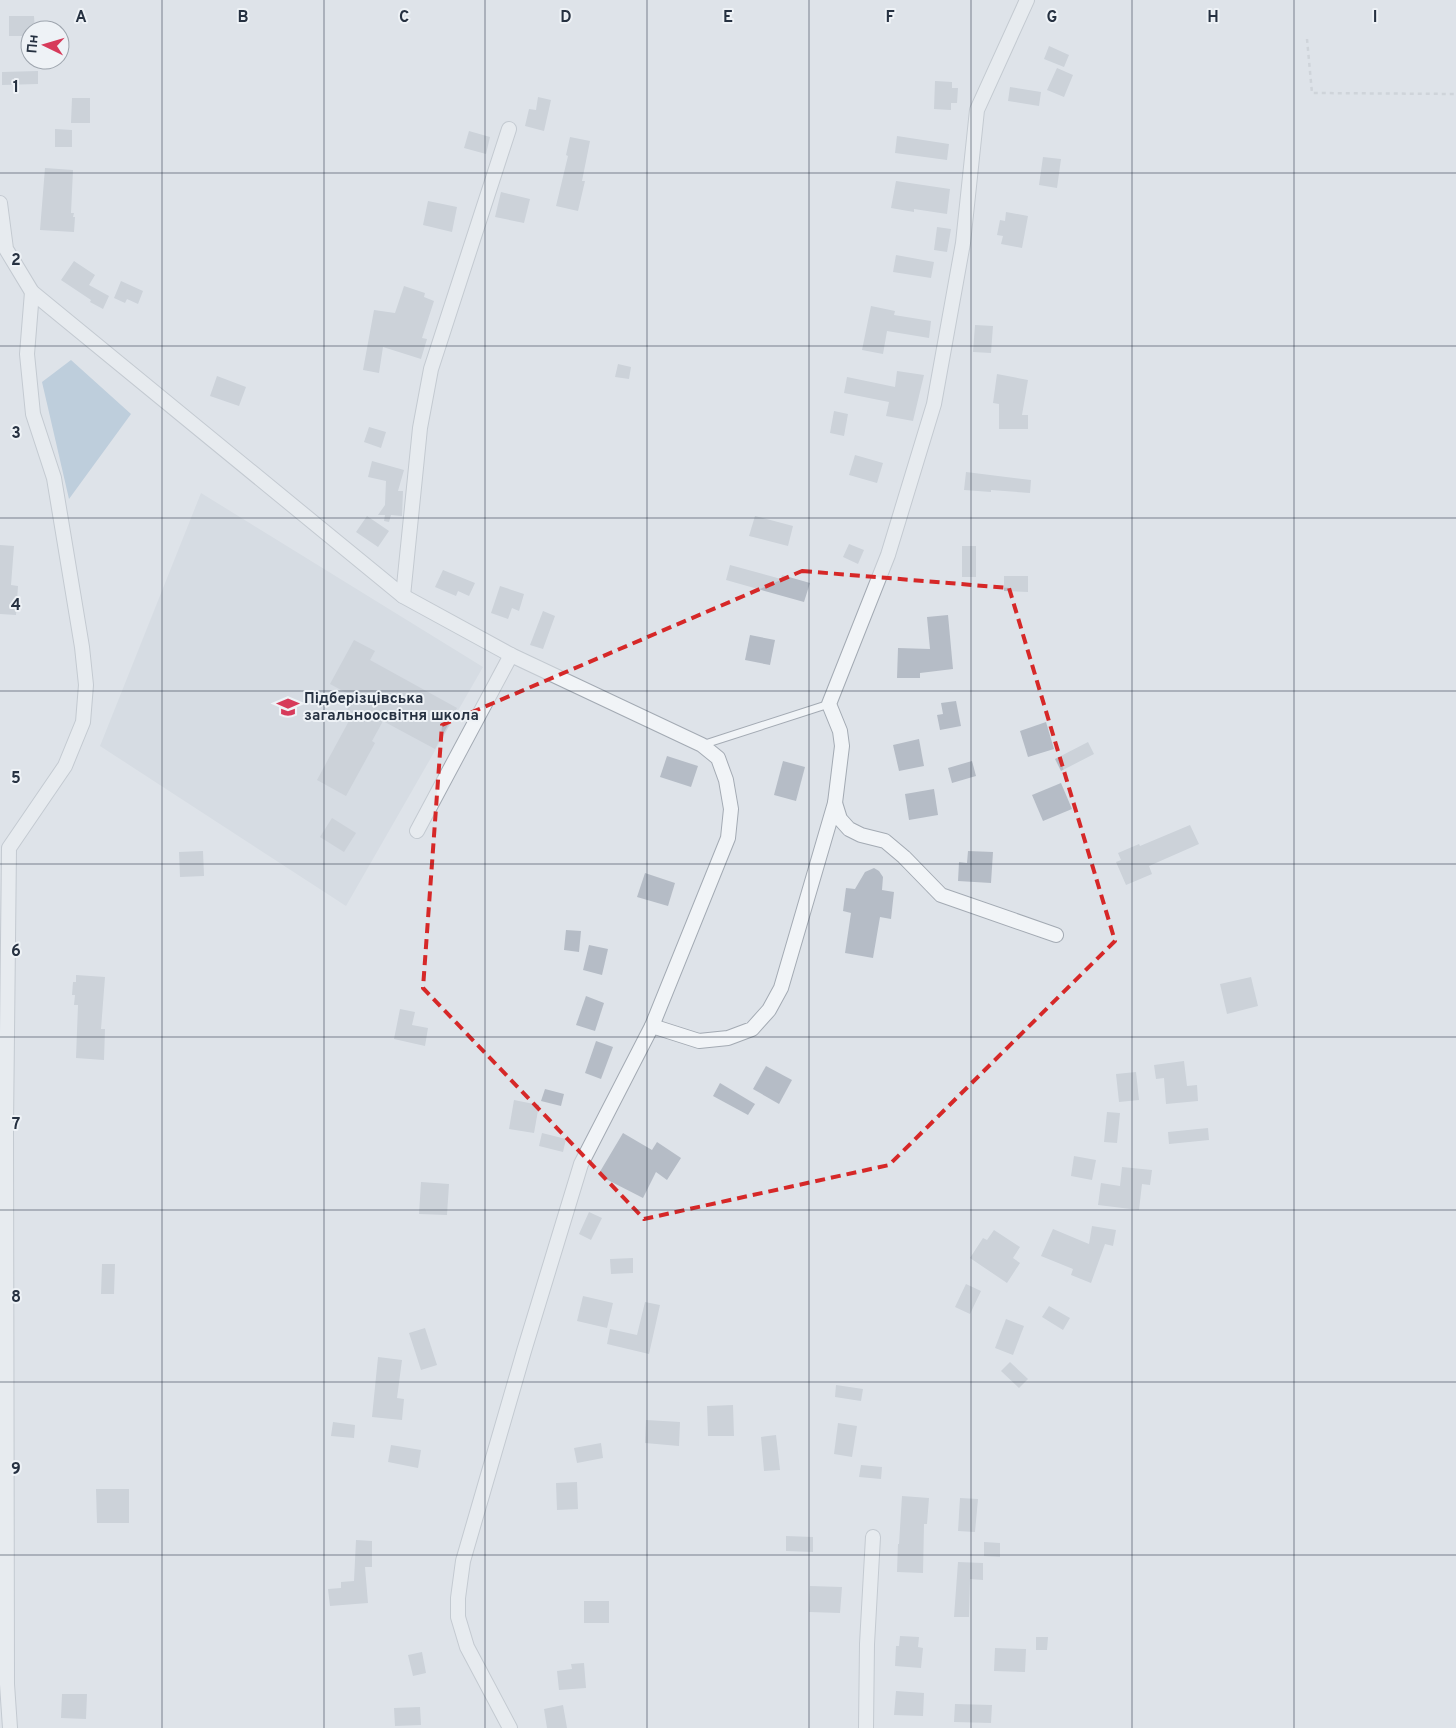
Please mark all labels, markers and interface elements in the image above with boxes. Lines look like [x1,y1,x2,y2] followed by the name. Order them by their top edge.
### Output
[75,8,87,28] text: A
[237,8,249,28] text: B
[399,8,409,28] text: C
[560,8,572,28] text: D
[723,8,733,28] text: E
[885,8,895,28] text: F
[1047,8,1057,28] text: G
[1207,8,1219,28] text: H
[1373,8,1377,28] text: I
[20,20,70,70] north arrow
[24,34,43,54] text: Пн
[13,78,19,98] text: 1
[11,251,21,271] text: 2
[11,424,21,444] text: 3
[11,596,21,616] text: 4
[304,690,479,726] place label: Підберізцівська загальноосвітня школа
[275,694,301,720] school or university icon: Підберізцівська загальноосвітня школа
[11,769,21,789] text: 5
[11,942,21,962] text: 6
[12,1115,20,1135] text: 7
[11,1288,21,1308] text: 8
[11,1460,21,1480] text: 9

